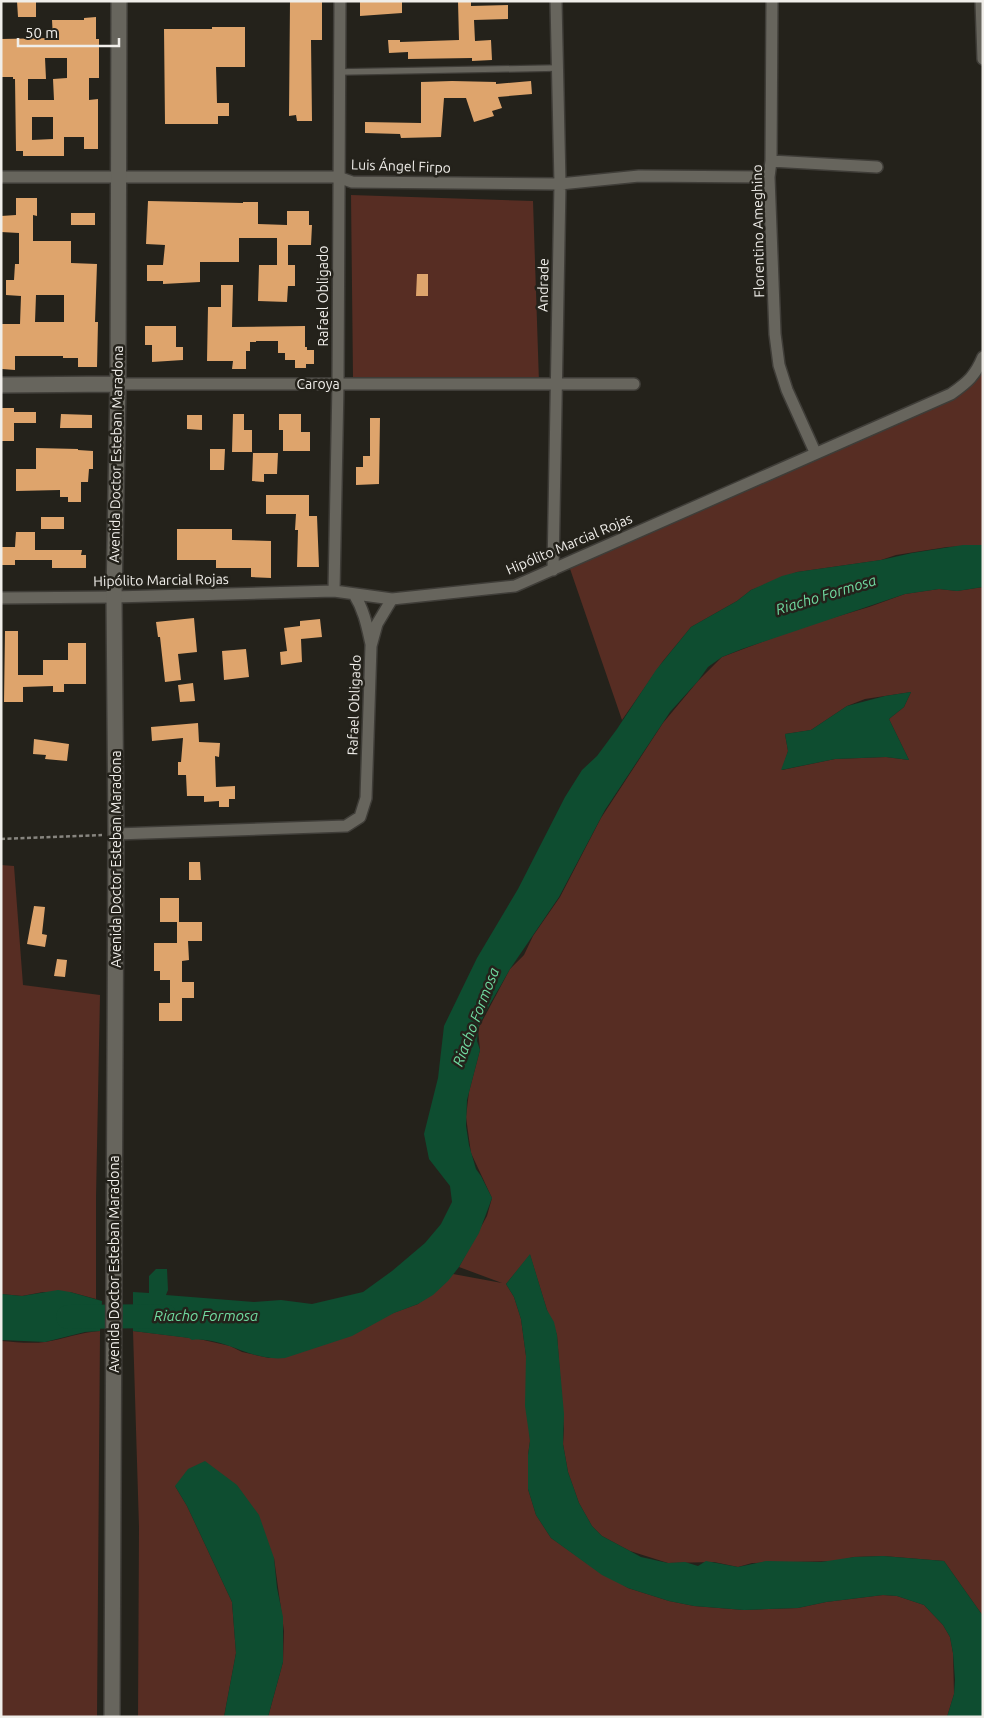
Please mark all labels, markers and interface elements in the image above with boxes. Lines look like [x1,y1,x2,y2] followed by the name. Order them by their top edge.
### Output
[18,15,119,47] scale bar
[25,24,58,41] text: 50 m
[351,155,451,176] street label: Luis Ángel Firpo
[749,164,767,298] street label: Florentino Ameghino
[315,246,331,346] street label: Rafael Obligado
[535,258,551,312] street label: Andrade
[106,345,126,563] street label: Avenida Doctor Esteban Maradona
[296,376,340,392] street label: Caroya
[503,510,635,578] street label: Hipólito Marcial Rojas
[93,571,229,589] street label: Hipólito Marcial Rojas
[773,571,878,618] water label: Riacho Formosa
[344,654,364,756] street label: Rafael Obligado
[108,750,124,968] street label: Avenida Doctor Esteban Maradona
[449,965,502,1069] water label: Riacho Formosa
[106,1155,122,1373] street label: Avenida Doctor Esteban Maradona
[154,1307,258,1324] water label: Riacho Formosa

